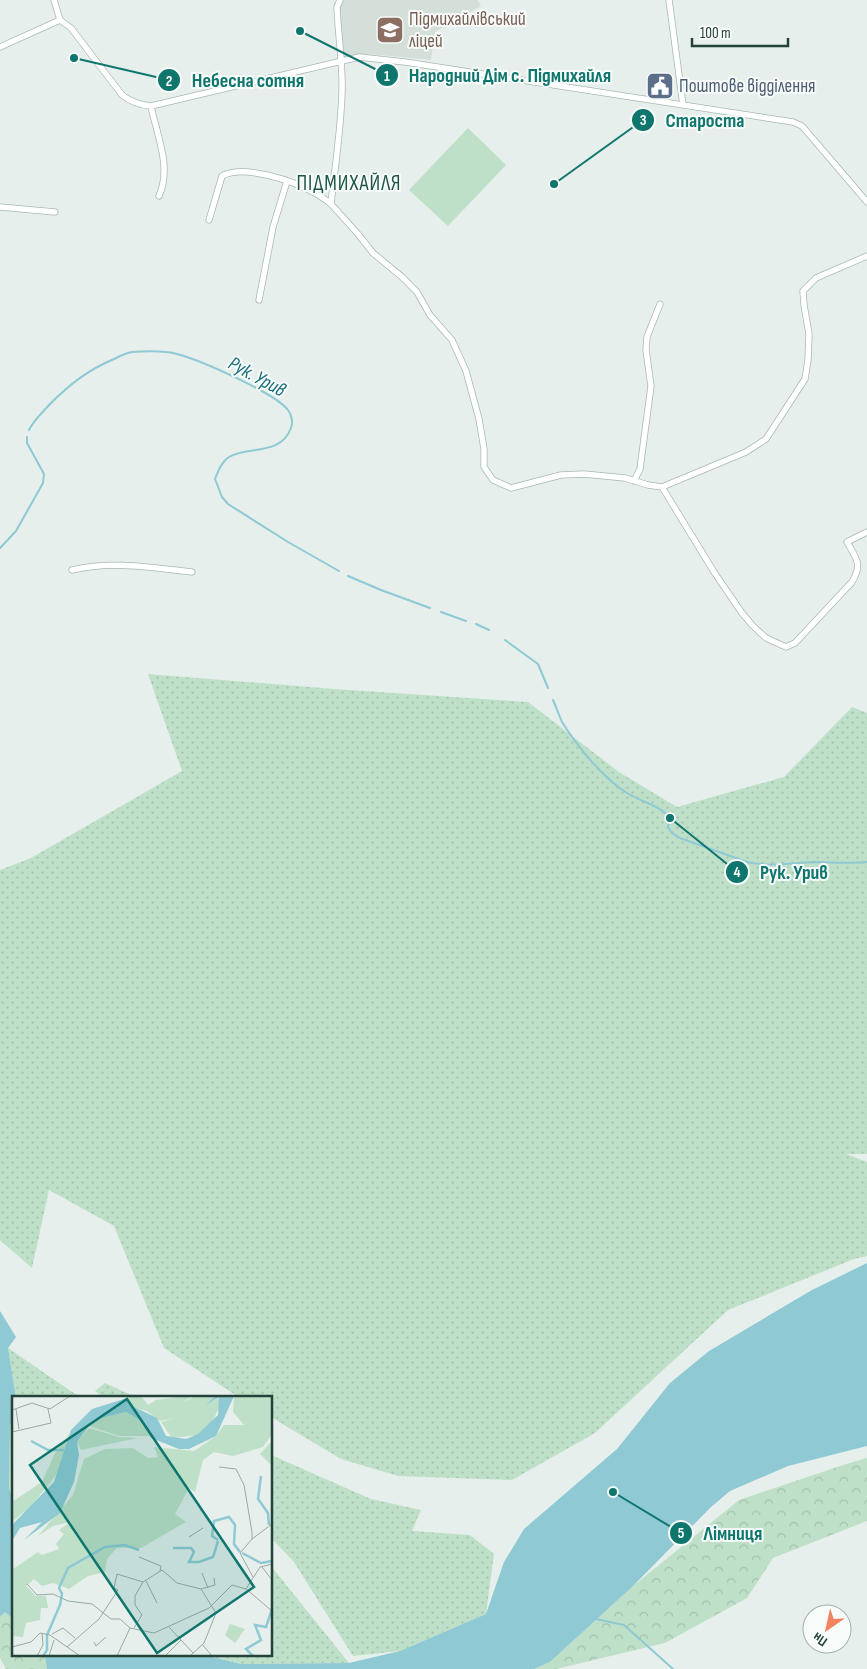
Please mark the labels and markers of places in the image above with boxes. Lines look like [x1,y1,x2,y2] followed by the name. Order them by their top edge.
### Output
[409,8,526,53] place label: Підмихайлівський ліцей
[375,15,405,45] school or university icon: Підмихайлівський ліцей
[374,58,621,93] callout: Народний Дім с. Підмихайля
[157,63,314,98] callout: Небесна сотня
[645,71,675,101] public building icon: Поштове відділення
[679,75,816,98] place label: Поштове відділення
[630,102,754,137] callout: Староста
[724,854,838,889] callout: Рук. Урив
[669,1516,773,1551] callout: Лімниця

